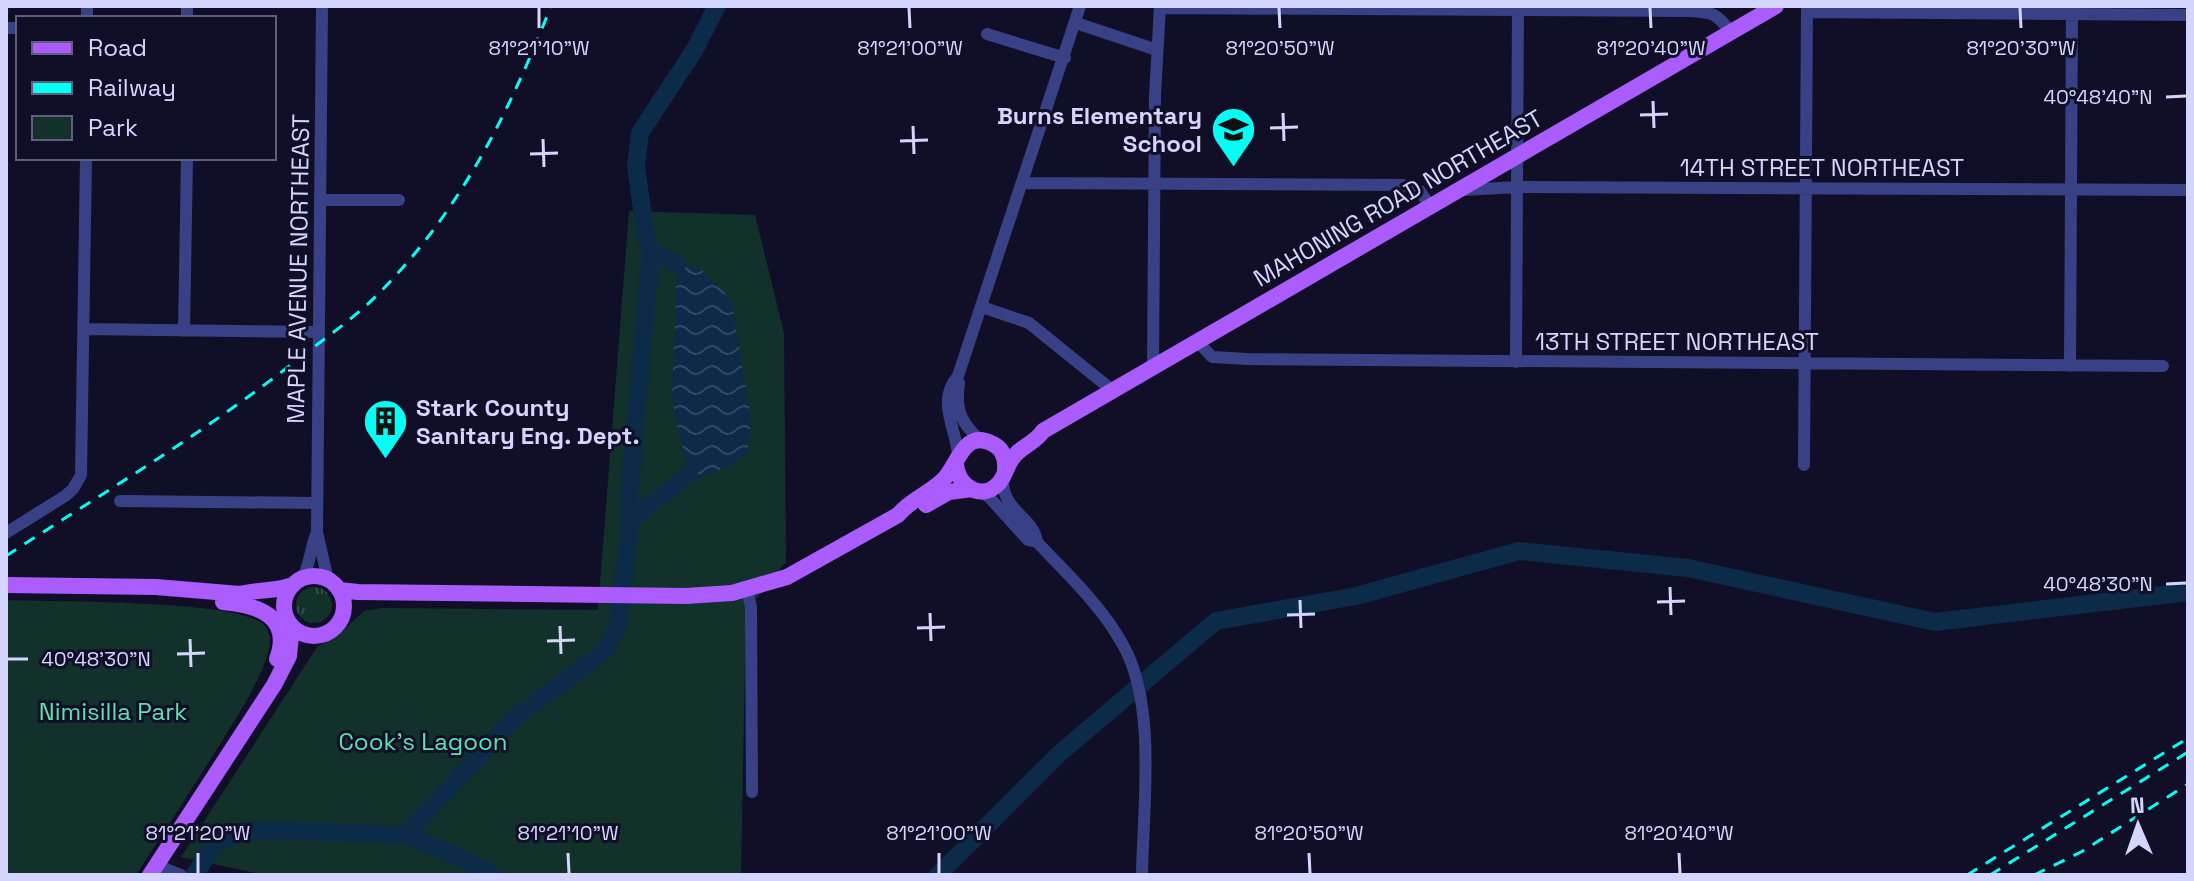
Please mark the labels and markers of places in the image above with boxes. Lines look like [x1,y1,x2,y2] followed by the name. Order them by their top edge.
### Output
[997,100,1202,159] place label: Burns Elementary School
[1209,105,1257,168] school or university icon: Burns Elementary School
[416,392,640,451] place label: Stark County Sanitary Eng. Dept.
[361,397,409,460] building icon: Stark County Sanitary Eng. Dept.

